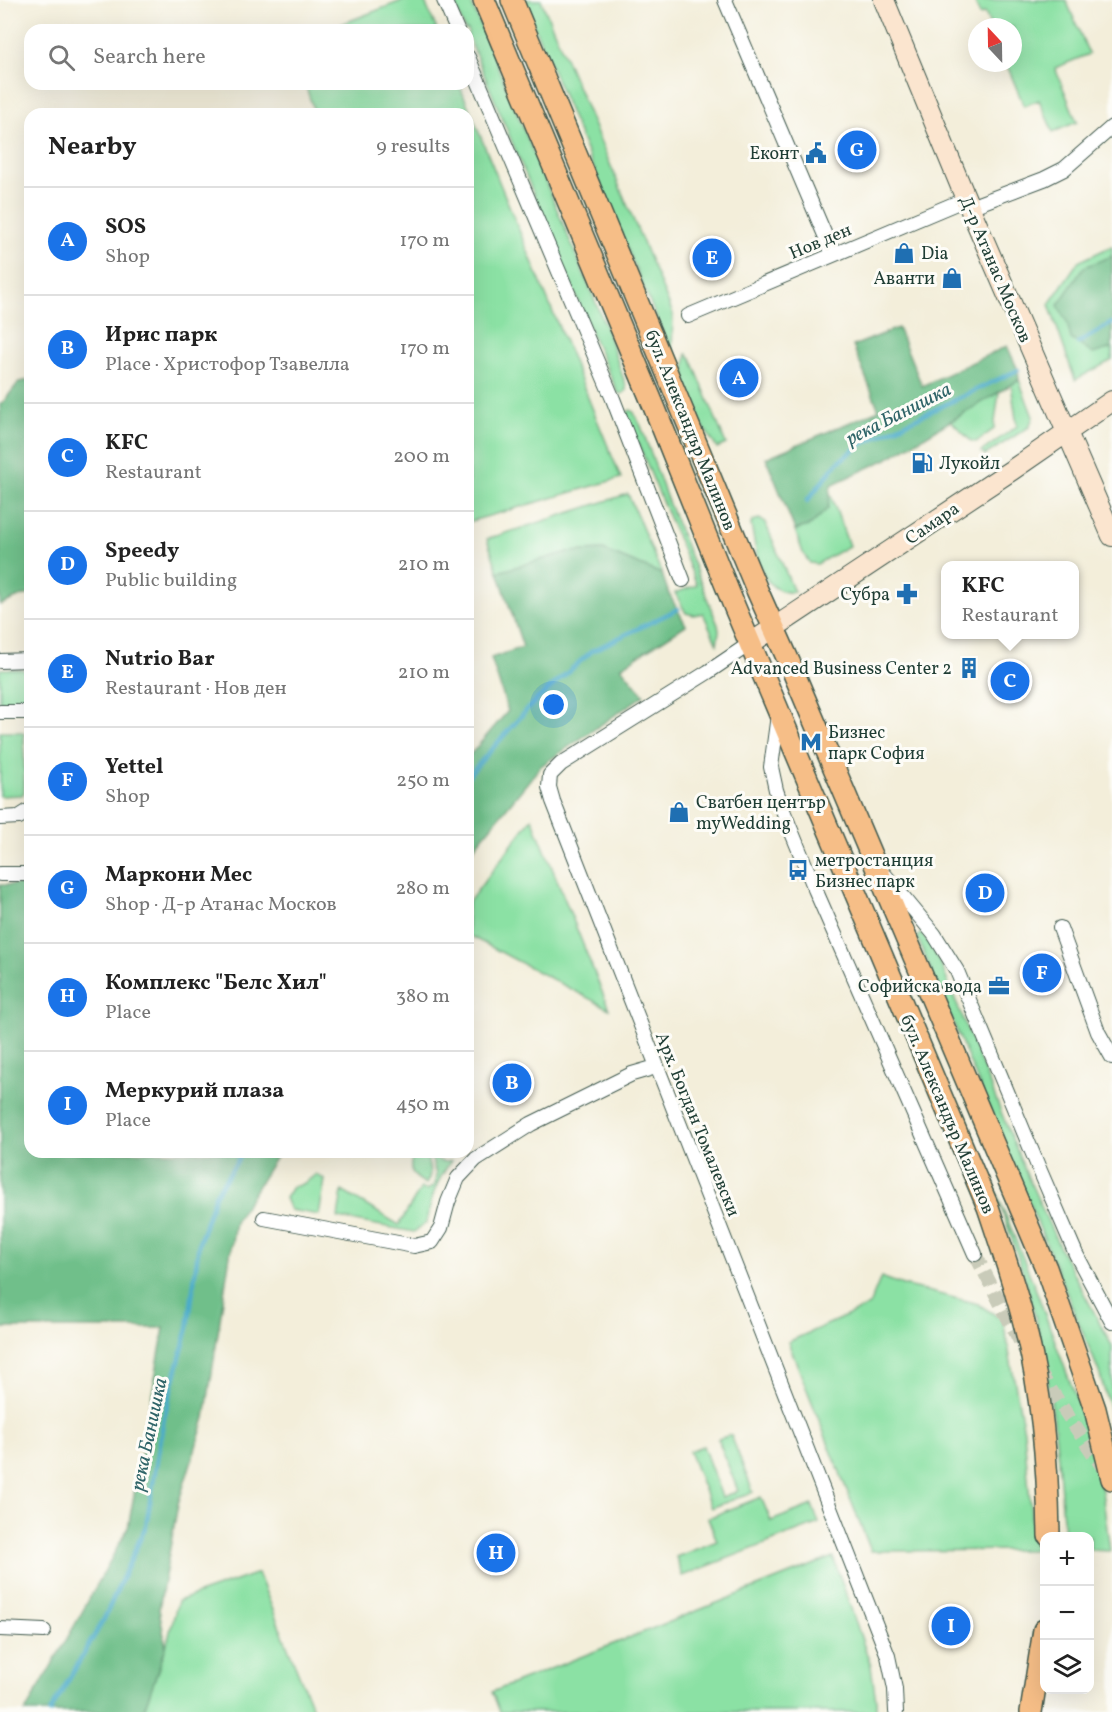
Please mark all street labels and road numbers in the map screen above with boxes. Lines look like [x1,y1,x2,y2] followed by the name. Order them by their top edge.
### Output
[952,192,1037,347] street label: Д-р Атанас Москов
[786,218,856,267] street label: Нов ден
[638,327,741,534] street label: бул. Александър Малинов
[901,497,965,552] street label: Самара
[893,1011,1000,1218] street label: бул. Александър Малинов
[648,1029,745,1221] street label: Арх. Богдан Томалевски

